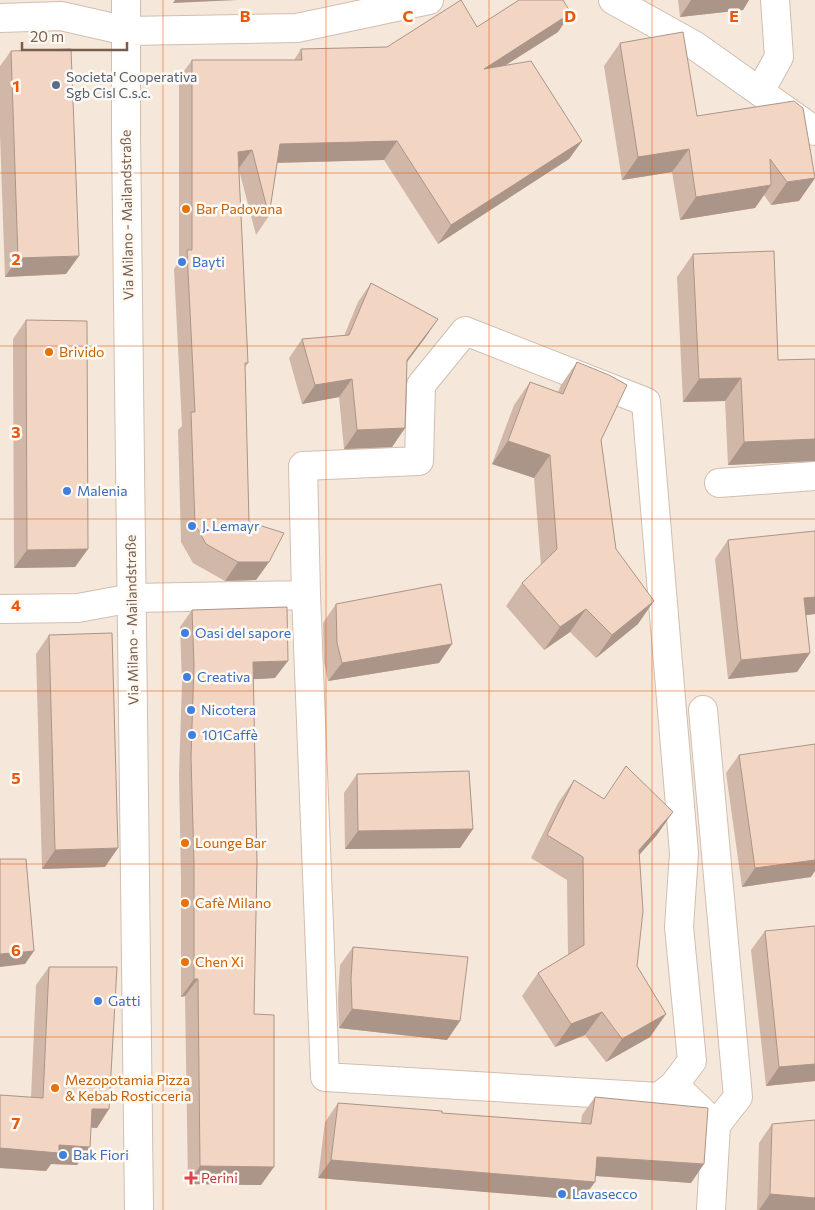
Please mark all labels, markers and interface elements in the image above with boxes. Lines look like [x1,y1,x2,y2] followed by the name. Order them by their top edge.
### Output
[240,6,251,25] text: B
[403,6,414,25] text: C
[564,6,576,25] text: D
[729,6,739,25] text: E
[22,20,128,52] scale bar
[30,27,64,45] text: 20 m
[66,68,197,101] place label: Societa' Cooperativa Sgb Cisl C.s.c.
[12,76,20,95] text: 1
[50,79,62,91] marker: Societa' Cooperativa Sgb Cisl C.s.c.
[117,130,136,300] street label: Via Milano - Mailandstraße
[196,200,283,217] place label: Bar Padovana
[180,203,192,215] marker: Bar Padovana
[11,249,21,268] text: 2
[192,253,225,270] place label: Bayti
[176,256,188,268] marker: Bayti
[59,343,104,360] place label: Brivido
[43,346,55,358] marker: Brivido
[11,422,21,441] text: 3
[77,482,127,499] place label: Malenia
[61,485,73,497] marker: Malenia
[202,517,260,534] place label: J. Lemayr
[186,520,198,532] marker: J. Lemayr
[122,535,141,705] street label: Via Milano - Mailandstraße
[11,595,21,614] text: 4
[195,624,291,641] place label: Oasi del sapore
[179,627,191,639] marker: Oasi del sapore
[197,668,250,685] place label: Creativa
[181,671,193,683] marker: Creativa
[201,701,256,718] place label: Nicotera
[185,704,197,716] marker: Nicotera
[202,726,258,743] place label: 101Caffè
[186,729,198,741] marker: 101Caffè
[11,768,21,787] text: 5
[195,834,267,851] place label: Lounge Bar
[179,837,191,849] marker: Lounge Bar
[195,894,271,911] place label: Cafè Milano
[179,897,191,909] marker: Cafè Milano
[11,940,21,959] text: 6
[195,953,244,970] place label: Chen Xi
[179,956,191,968] marker: Chen Xi
[108,992,141,1009] place label: Gatti
[92,995,104,1007] marker: Gatti
[65,1071,191,1104] place label: Mezopotamia Pizza & Kebab Rosticceria
[49,1082,61,1094] marker: Mezopotamia Pizza & Kebab Rosticceria
[12,1113,21,1132] text: 7
[73,1146,129,1163] place label: Bak Fiori
[57,1149,69,1161] marker: Bak Fiori
[201,1169,238,1186] place label: Perini
[185,1172,197,1184] marker: Perini
[572,1185,638,1202] place label: Lavasecco
[556,1188,568,1200] marker: Lavasecco

